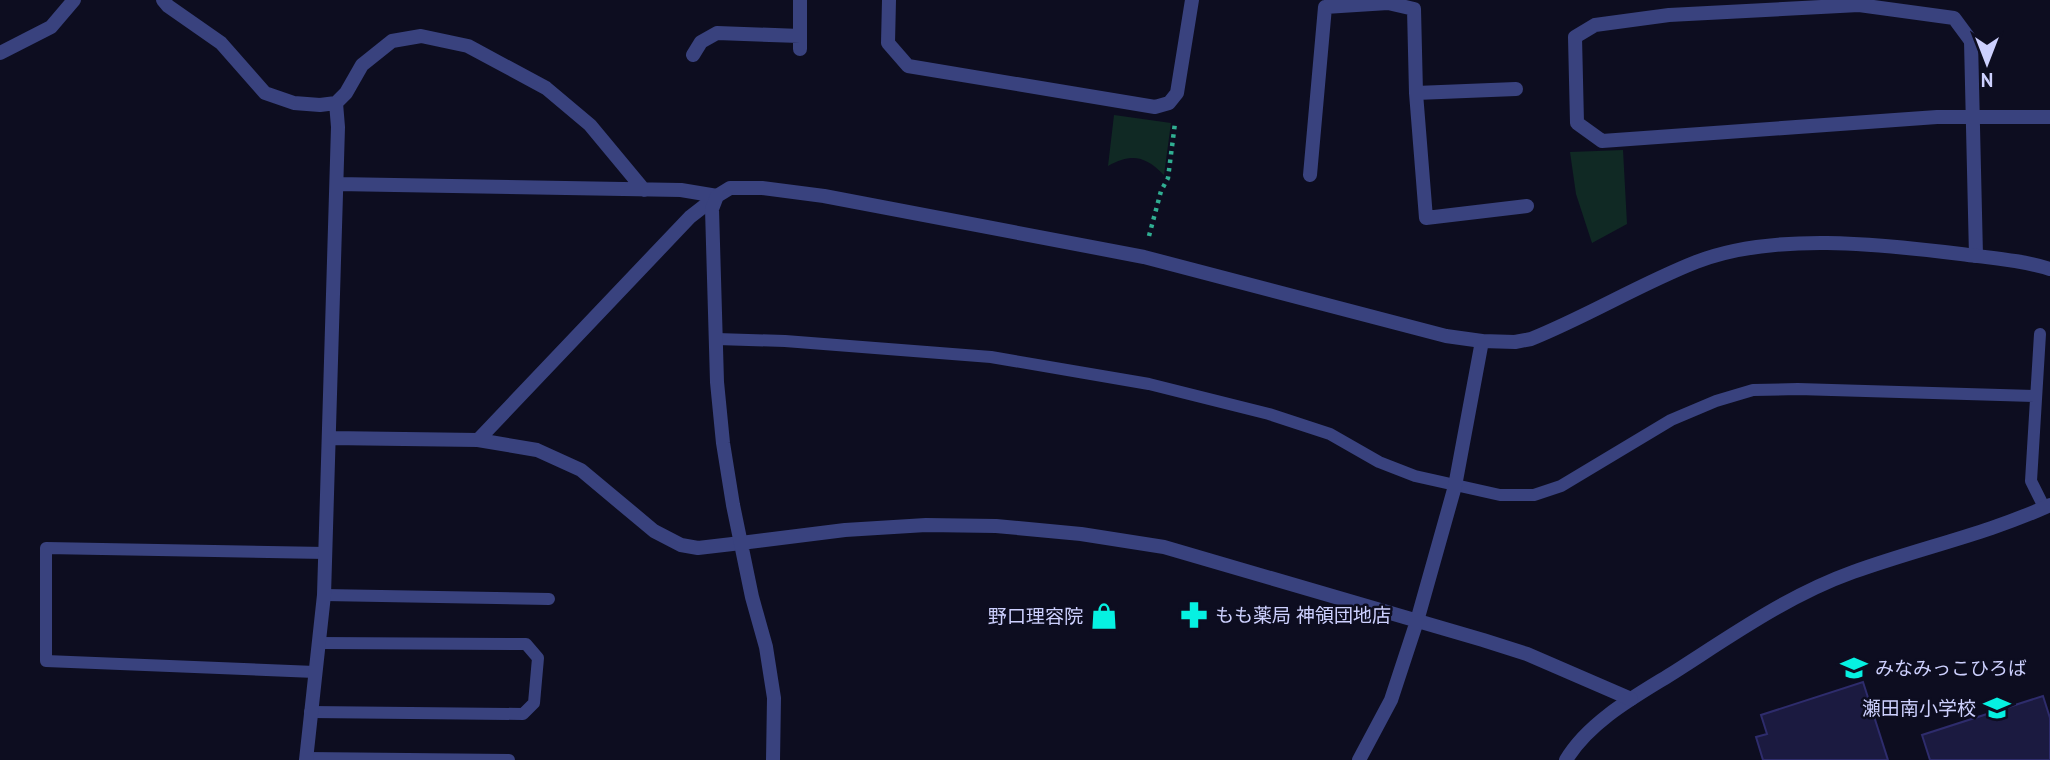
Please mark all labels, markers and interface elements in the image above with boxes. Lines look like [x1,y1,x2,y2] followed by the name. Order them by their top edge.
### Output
[1952,28,2022,98] north arrow
[1981,68,1993,92] text: N
[1179,600,1209,630] pharmacy icon: もも薬局 神領団地店
[1089,601,1119,631] shop icon: 野口理容院
[1215,603,1391,627] place label: もも薬局 神領団地店
[988,604,1083,628] place label: 野口理容院
[1839,653,1869,683] school or university icon: みなみっこひろば
[1875,656,2027,680] place label: みなみっこひろば
[1982,693,2012,723] school or university icon: 瀬田南小学校
[1862,696,1976,720] place label: 瀬田南小学校

